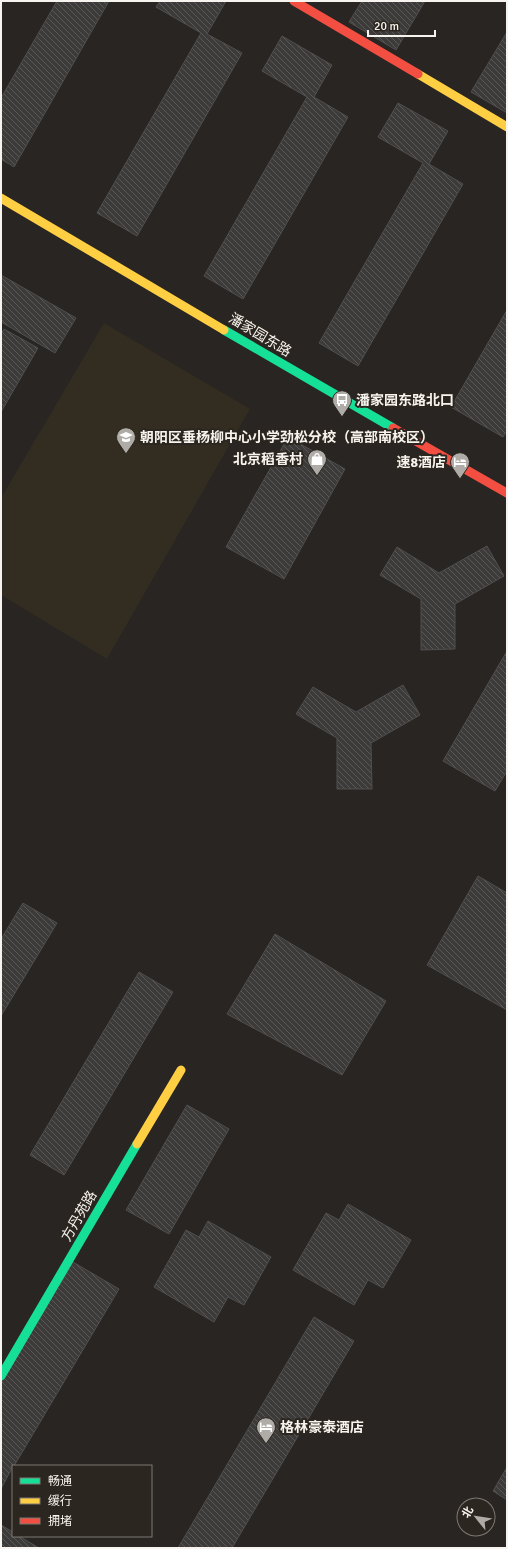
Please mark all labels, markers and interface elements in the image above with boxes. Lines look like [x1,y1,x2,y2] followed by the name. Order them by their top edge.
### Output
[368,12,435,38] scale bar
[374,19,399,34] text: 20 m
[226,310,294,360] street label: 潘家园东路
[331,389,353,417] bus stop icon: 潘家园东路北口
[356,392,454,409] place label: 潘家园东路北口
[115,426,137,454] school or university icon: 朝阳区垂杨柳中心小学劲松分校（高部南校区）
[140,429,434,446] place label: 朝阳区垂杨柳中心小学劲松分校（高部南校区）
[306,448,328,476] shop icon: 北京稻香村
[233,451,303,468] place label: 北京稻香村
[449,451,471,479] hotel icon: 速8酒店
[396,454,446,471] place label: 速8酒店
[58,1188,100,1244] street label: 方丹苑路
[255,1416,277,1444] hotel icon: 格林豪泰酒店
[280,1419,364,1436] place label: 格林豪泰酒店
[12,1465,152,1537] legend
[48,1474,72,1489] text: 畅通
[48,1494,72,1509] text: 缓行
[456,1497,496,1537] north arrow
[459,1504,476,1520] text: 北
[48,1514,72,1529] text: 拥堵

